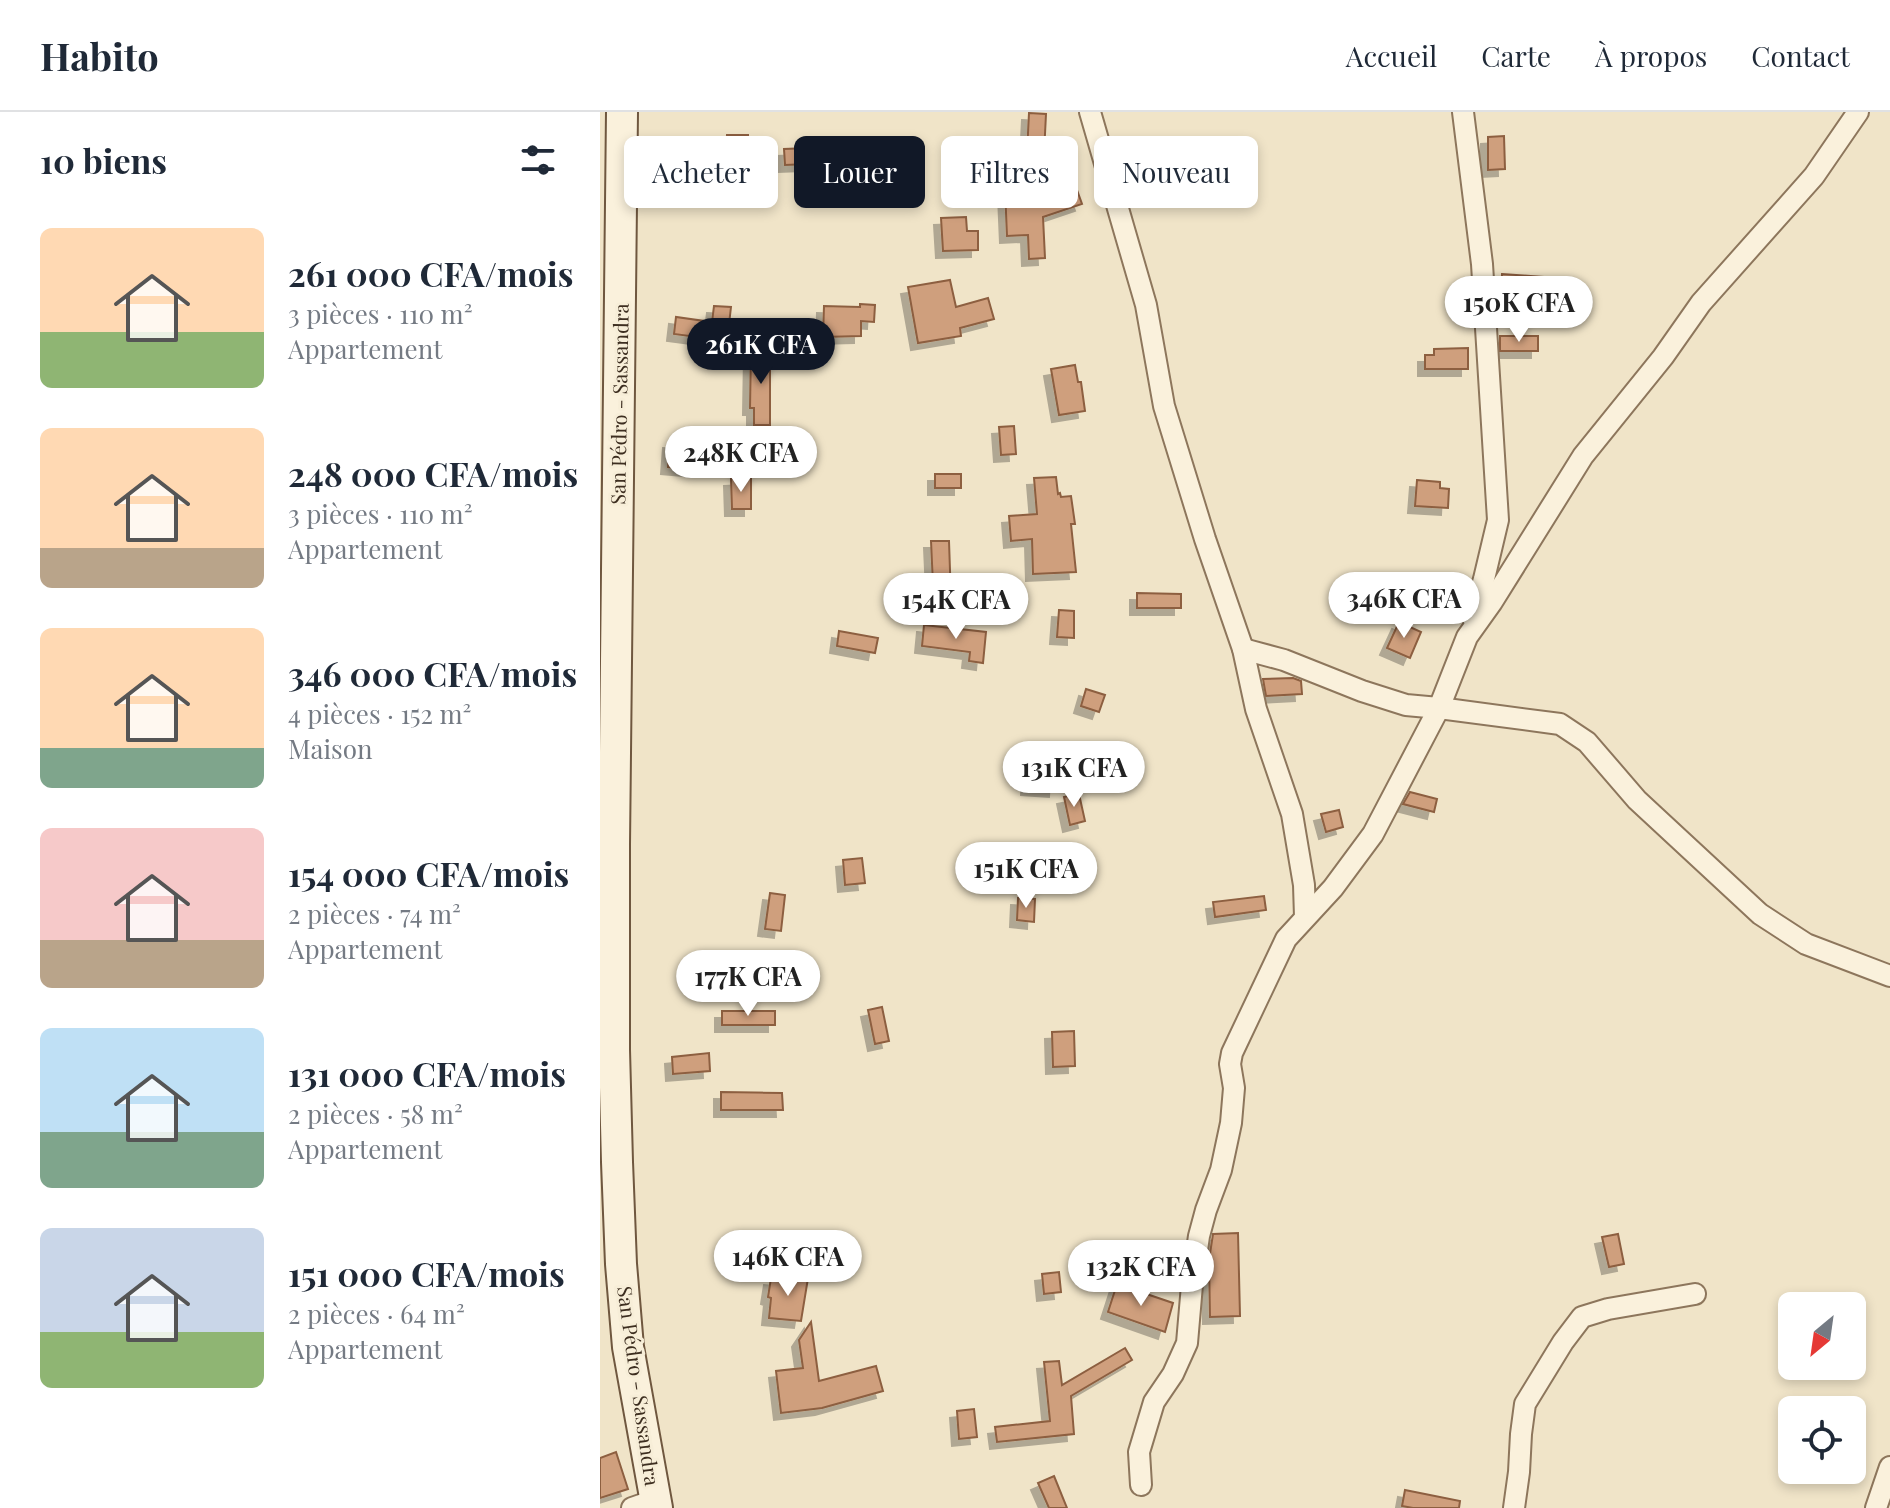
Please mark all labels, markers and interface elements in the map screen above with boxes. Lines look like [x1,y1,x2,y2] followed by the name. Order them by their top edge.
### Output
[40,30,159,81] text: Habito
[1346,37,1437,74] text: Accueil
[1481,37,1551,74] text: Carte
[1595,37,1707,74] text: À propos
[1751,37,1850,74] text: Contact
[624,136,778,208] chip: Acheter
[794,136,925,208] chip: Louer
[941,136,1078,208] chip: Filtres
[1094,136,1258,208] chip: Nouveau
[40,137,167,183] text: 10 biens
[516,138,560,182] icon: filters
[288,250,573,296] text: 261 000 CFA/mois
[104,260,200,356] icon: home
[1436,276,1602,344] pin: 150K CFA
[1463,284,1575,319] text: 150K CFA
[288,296,473,331] text: 3 pièces · 110 m²
[603,303,634,505] street label: San Pédro - Sassandra
[678,318,844,386] pin: 261K CFA
[705,326,817,361] text: 261K CFA
[288,331,442,366] text: Appartement
[658,426,824,494] pin: 248K CFA
[683,434,799,469] text: 248K CFA
[288,450,578,496] text: 248 000 CFA/mois
[104,460,200,556] icon: home
[288,496,473,531] text: 3 pièces · 110 m²
[288,531,442,566] text: Appartement
[1321,572,1487,640] pin: 346K CFA
[873,573,1039,641] pin: 154K CFA
[1346,580,1462,615] text: 346K CFA
[901,581,1011,616] text: 154K CFA
[288,650,577,696] text: 346 000 CFA/mois
[104,660,200,756] icon: home
[288,696,471,731] text: 4 pièces · 152 m²
[288,731,372,766] text: Maison
[991,741,1157,809] pin: 131K CFA
[1021,749,1127,784] text: 131K CFA
[943,842,1109,910] pin: 151K CFA
[288,850,569,896] text: 154 000 CFA/mois
[973,850,1079,885] text: 151K CFA
[104,860,200,956] icon: home
[288,896,461,931] text: 2 pièces · 74 m²
[288,931,442,966] text: Appartement
[665,950,831,1018] pin: 177K CFA
[694,958,802,993] text: 177K CFA
[288,1050,566,1096] text: 131 000 CFA/mois
[104,1060,200,1156] icon: home
[288,1096,463,1131] text: 2 pièces · 58 m²
[288,1131,442,1166] text: Appartement
[705,1230,871,1298] pin: 146K CFA
[732,1238,844,1273] text: 146K CFA
[1058,1240,1224,1308] pin: 132K CFA
[1086,1248,1196,1283] text: 132K CFA
[288,1250,565,1296] text: 151 000 CFA/mois
[104,1260,200,1356] icon: home
[612,1284,667,1487] street label: San Pédro - Sassandra
[1778,1292,1866,1380] north arrow
[1778,1292,1866,1484] map controls
[288,1296,465,1331] text: 2 pièces · 64 m²
[288,1331,442,1366] text: Appartement
[1778,1396,1866,1484] button: locate

